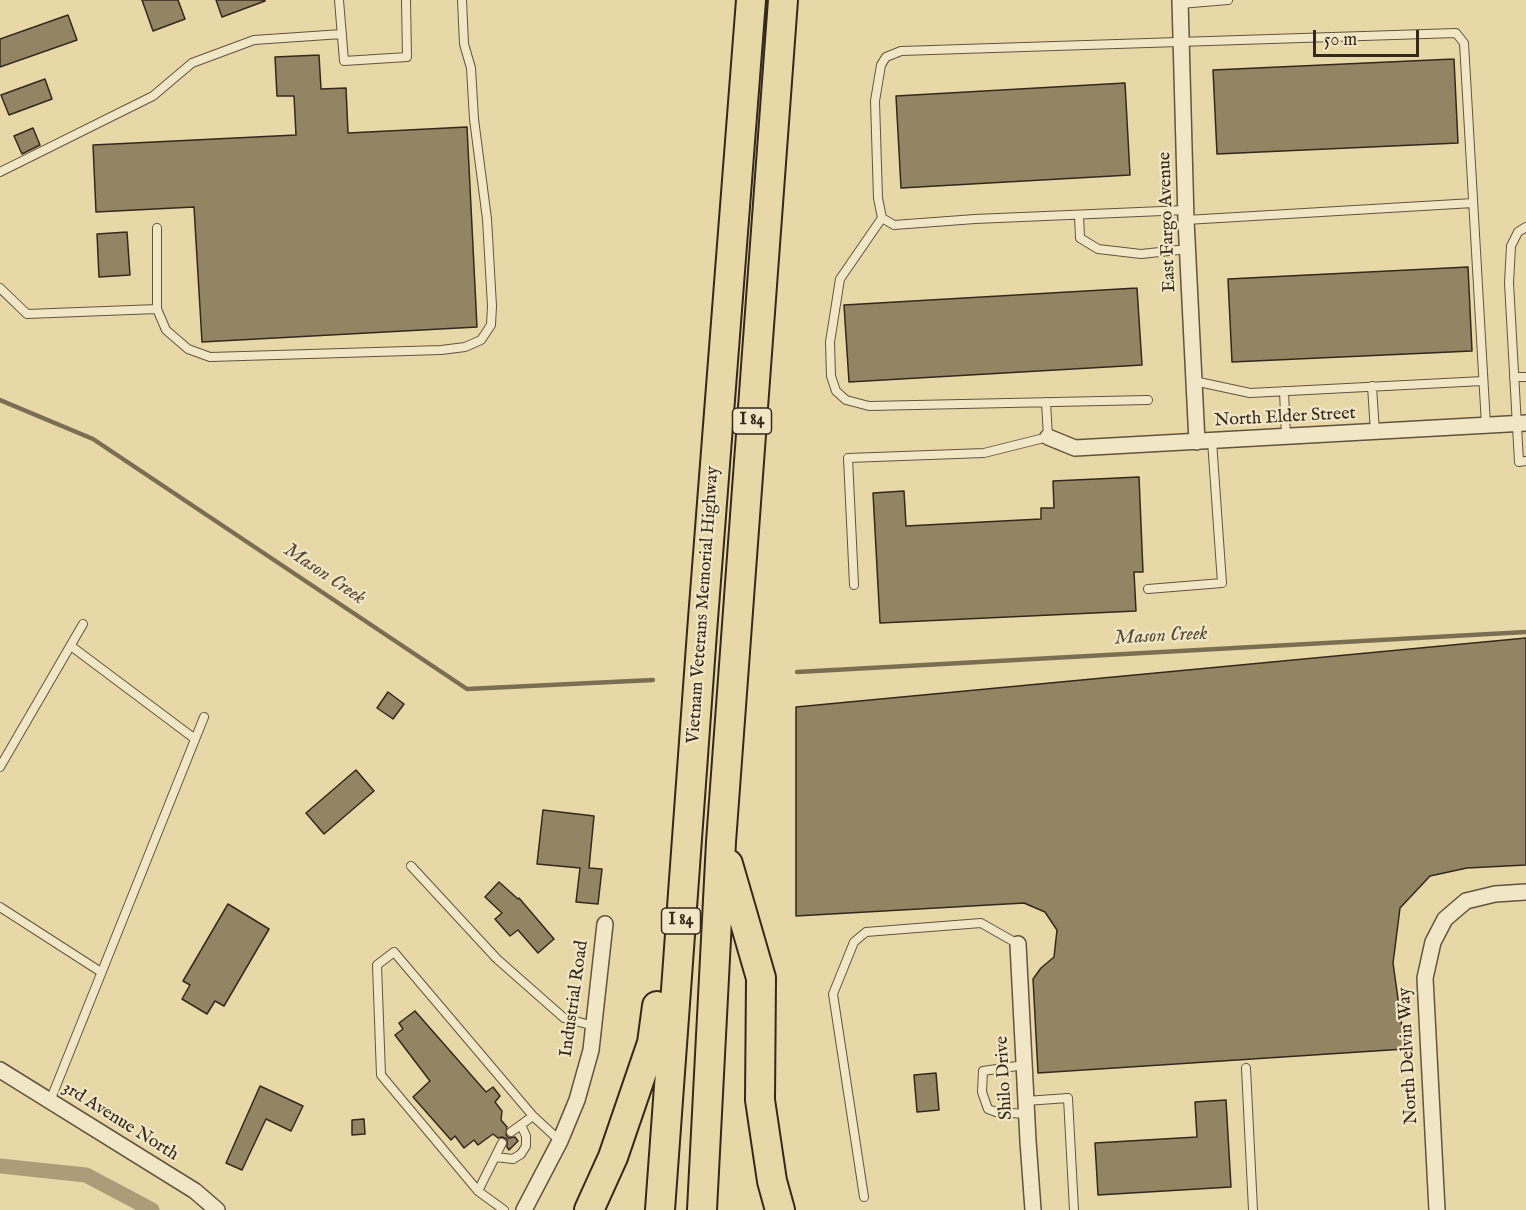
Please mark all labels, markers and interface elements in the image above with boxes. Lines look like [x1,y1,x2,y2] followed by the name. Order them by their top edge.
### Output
[1316,18,1422,56] scale bar
[1324,29,1357,52] text: 50 m
[1155,151,1181,293] street label: East Fargo Avenue
[1214,404,1356,432] street label: North Elder Street
[732,408,771,434] road number: I 84
[684,466,724,744] street label: Vietnam Veterans Memorial Highway
[279,539,369,611] water label: Mason Creek
[1114,623,1208,651] water label: Mason Creek
[662,908,700,934] road number: I 84
[556,939,594,1059] street label: Industrial Road
[1395,987,1423,1125] street label: North Delvin Way
[992,1035,1018,1121] street label: Shilo Drive
[58,1078,182,1166] street label: 3rd Avenue North

